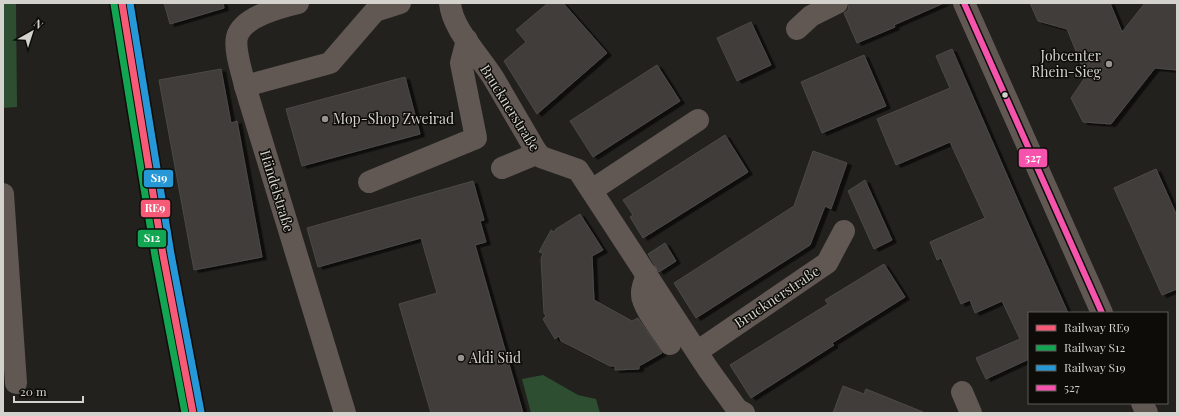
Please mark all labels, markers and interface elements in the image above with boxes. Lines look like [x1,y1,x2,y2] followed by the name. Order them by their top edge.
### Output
[12,12,52,52] north arrow
[31,16,46,32] text: N
[1031,46,1102,81] place label: Jobcenter Rhein-Sieg
[1104,59,1114,69] marker: Jobcenter Rhein-Sieg
[476,61,545,155] street label: Brucknerstraße
[1000,90,1010,100] unlabelled marker
[333,109,454,128] place label: Mop-Shop Zweirad
[320,114,330,124] marker: Mop-Shop Zweirad
[256,148,299,234] street label: Händelstraße
[1018,148,1048,168] line badge: 527
[1025,150,1041,165] text: 527
[143,169,174,188] line badge: S19
[151,170,167,185] text: S19
[140,199,171,218] line badge: RE9
[145,200,165,215] text: RE9
[137,229,167,248] line badge: S12
[144,230,160,245] text: S12
[730,261,823,332] street label: Brucknerstraße
[1028,312,1168,404] legend
[1064,319,1130,335] text: Railway RE9
[1064,339,1125,355] text: Railway S12
[468,348,521,367] place label: Aldi Süd
[456,353,466,363] marker: Aldi Süd
[1064,359,1126,375] text: Railway S19
[14,378,83,404] scale bar
[1064,379,1080,395] text: 527
[20,383,47,399] text: 20 m

